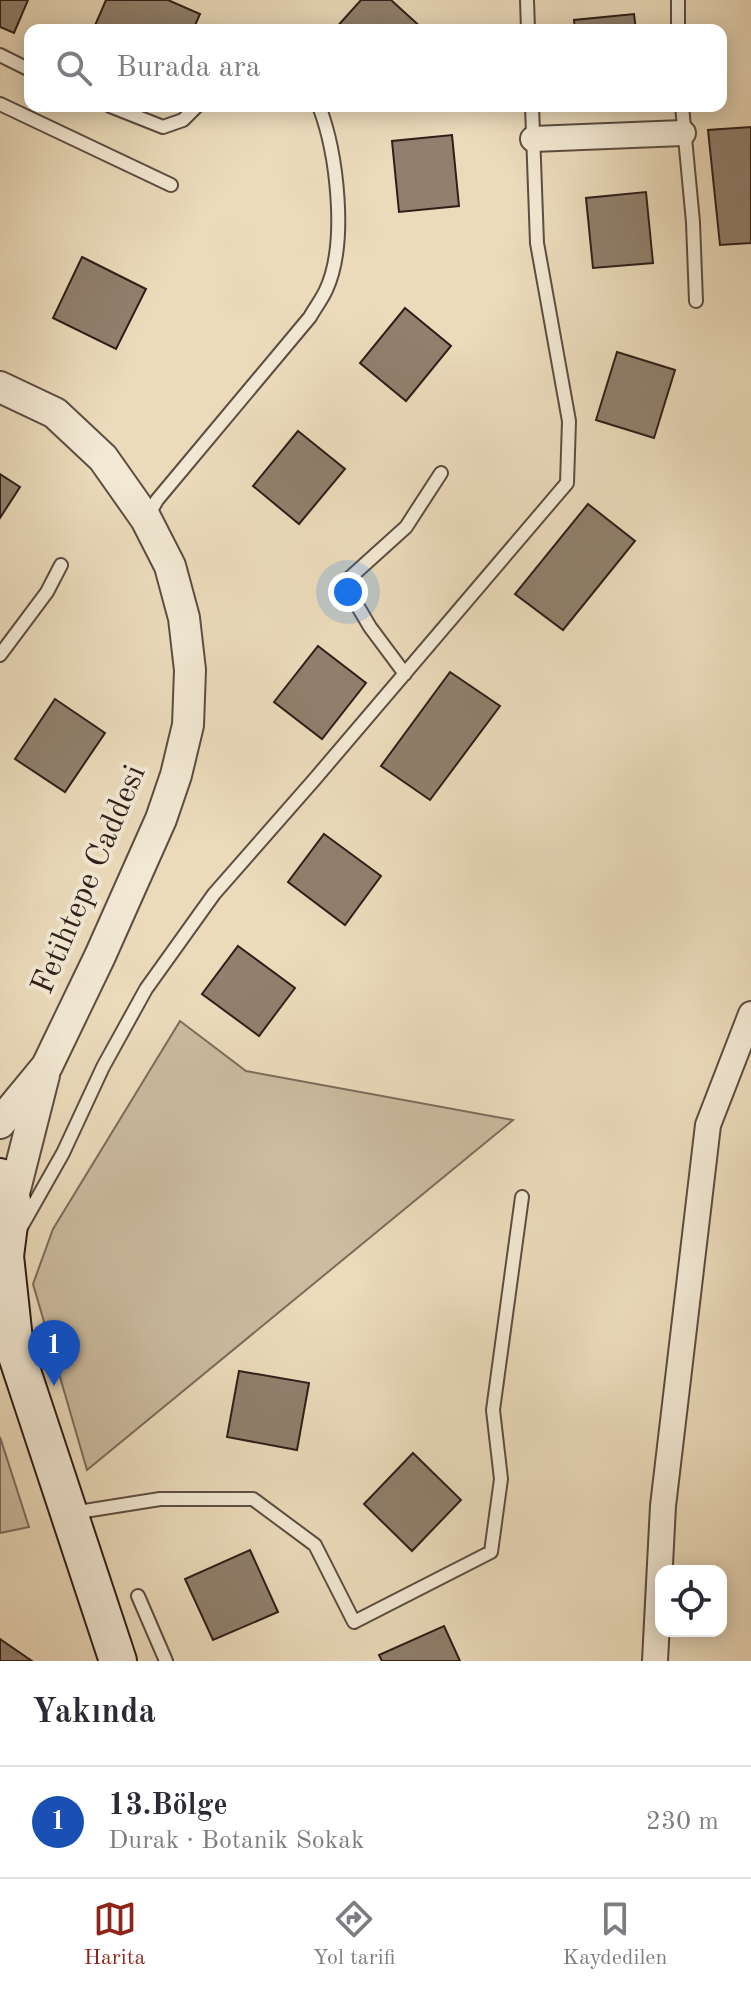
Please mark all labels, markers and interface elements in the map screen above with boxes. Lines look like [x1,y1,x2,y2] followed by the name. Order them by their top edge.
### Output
[24,24,727,112] search box
[52,46,96,90] icon: search
[116,53,261,83] text: Burada ara
[328,572,368,612] your location
[27,761,153,999] street label: Fetihtepe Caddesi
[28,1320,80,1386] pin: 1
[655,1565,727,1637] map controls
[655,1565,727,1637] button: locate
[32,1696,156,1730] text: Yakında
[108,1791,228,1821] text: 13.Bölge
[50,1809,66,1835] text: 1
[646,1809,719,1835] text: 230 m
[108,1828,365,1854] text: Durak · Botanik Sokak
[84,1897,145,1972] tab: Harita
[313,1897,395,1972] tab: Yol tarifi
[563,1897,667,1972] tab: Kaydedilen

